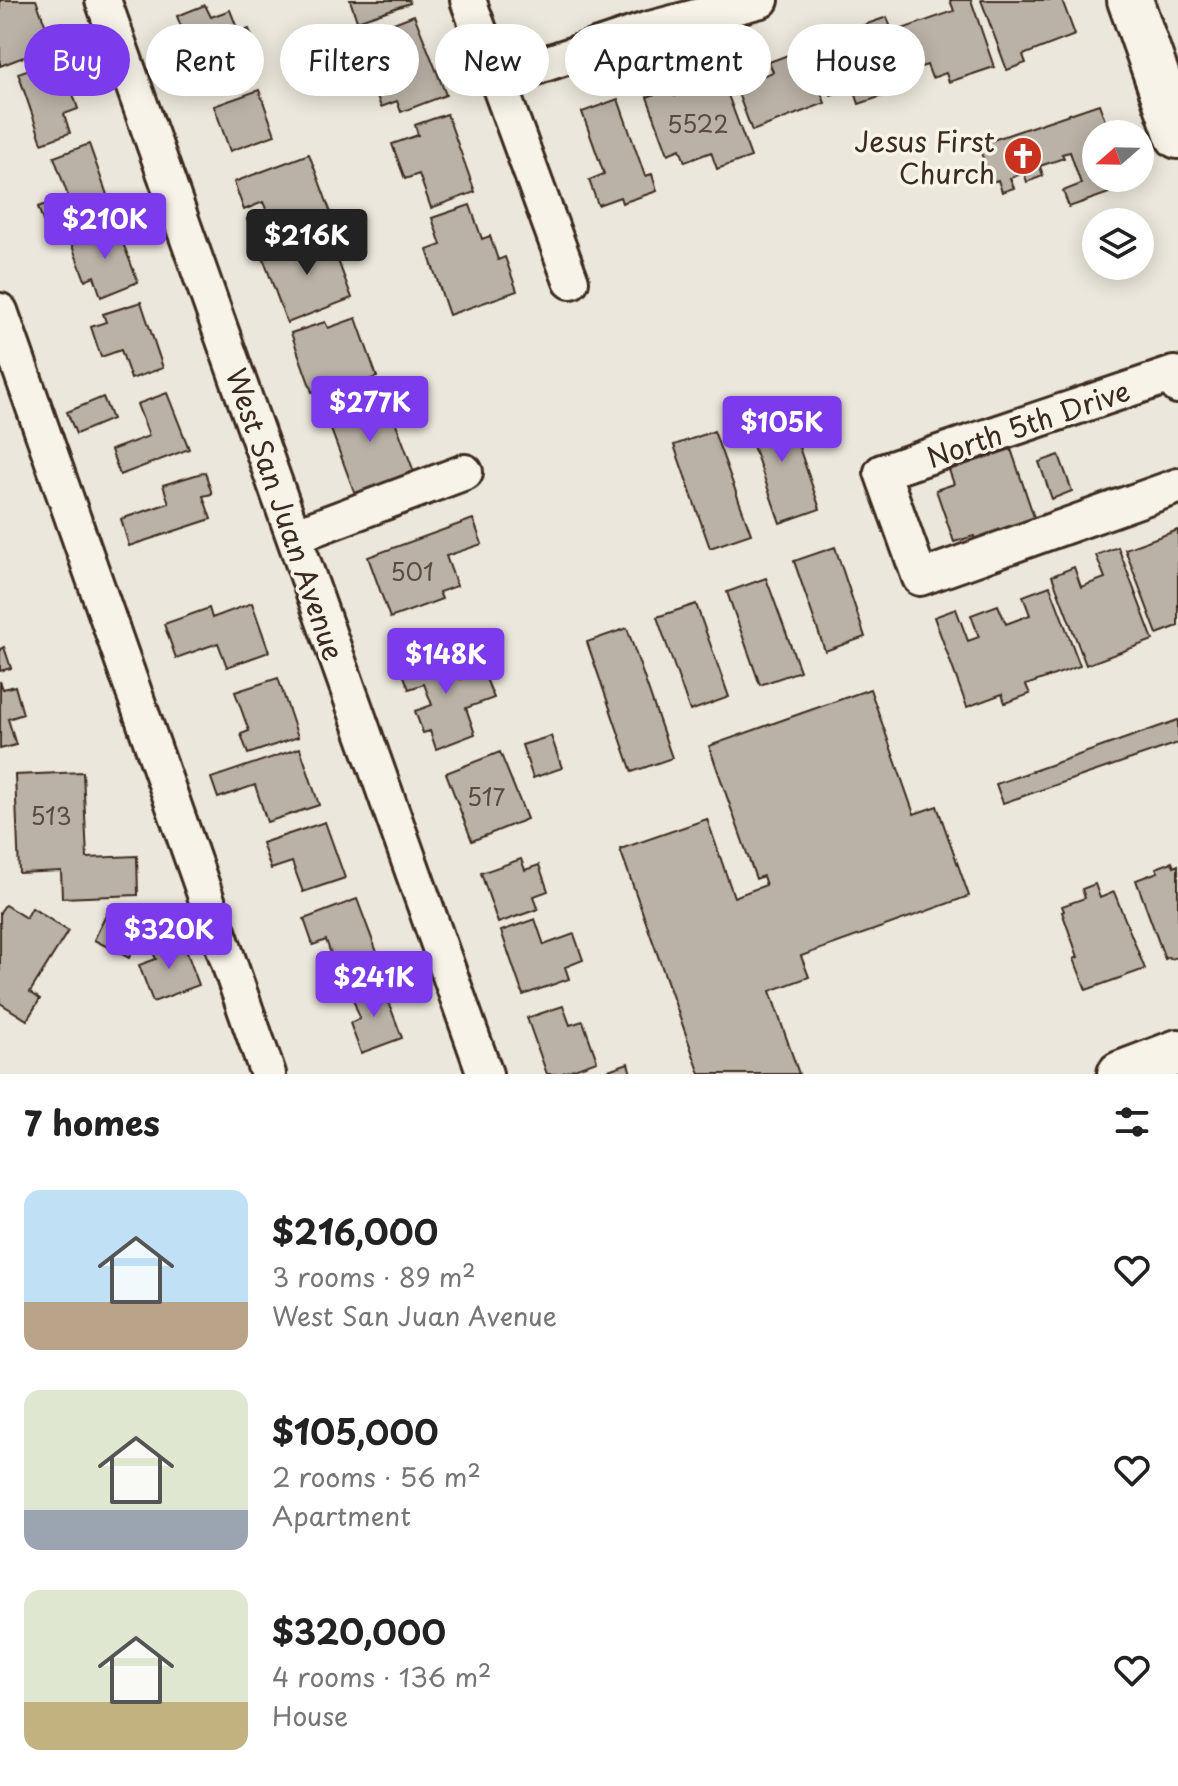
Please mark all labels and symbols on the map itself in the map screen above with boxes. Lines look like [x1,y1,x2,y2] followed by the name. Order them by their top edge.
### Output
[667,105,729,141] house number: 5522
[854,119,995,194] place label: Jesus First Church
[1082,120,1154,192] north arrow
[1002,135,1044,177] church icon: Jesus First Church
[49,193,161,261] pin: $210K
[251,209,363,277] pin: $216K
[216,362,356,666] street label: West San Juan Avenue
[921,368,1135,478] street label: North 5th Drive
[314,376,426,444] pin: $277K
[726,396,838,464] pin: $105K
[390,553,434,589] house number: 501
[390,628,502,696] pin: $148K
[467,778,505,814] house number: 517
[30,797,72,833] house number: 513
[113,903,225,971] pin: $320K
[318,951,430,1019] pin: $241K

